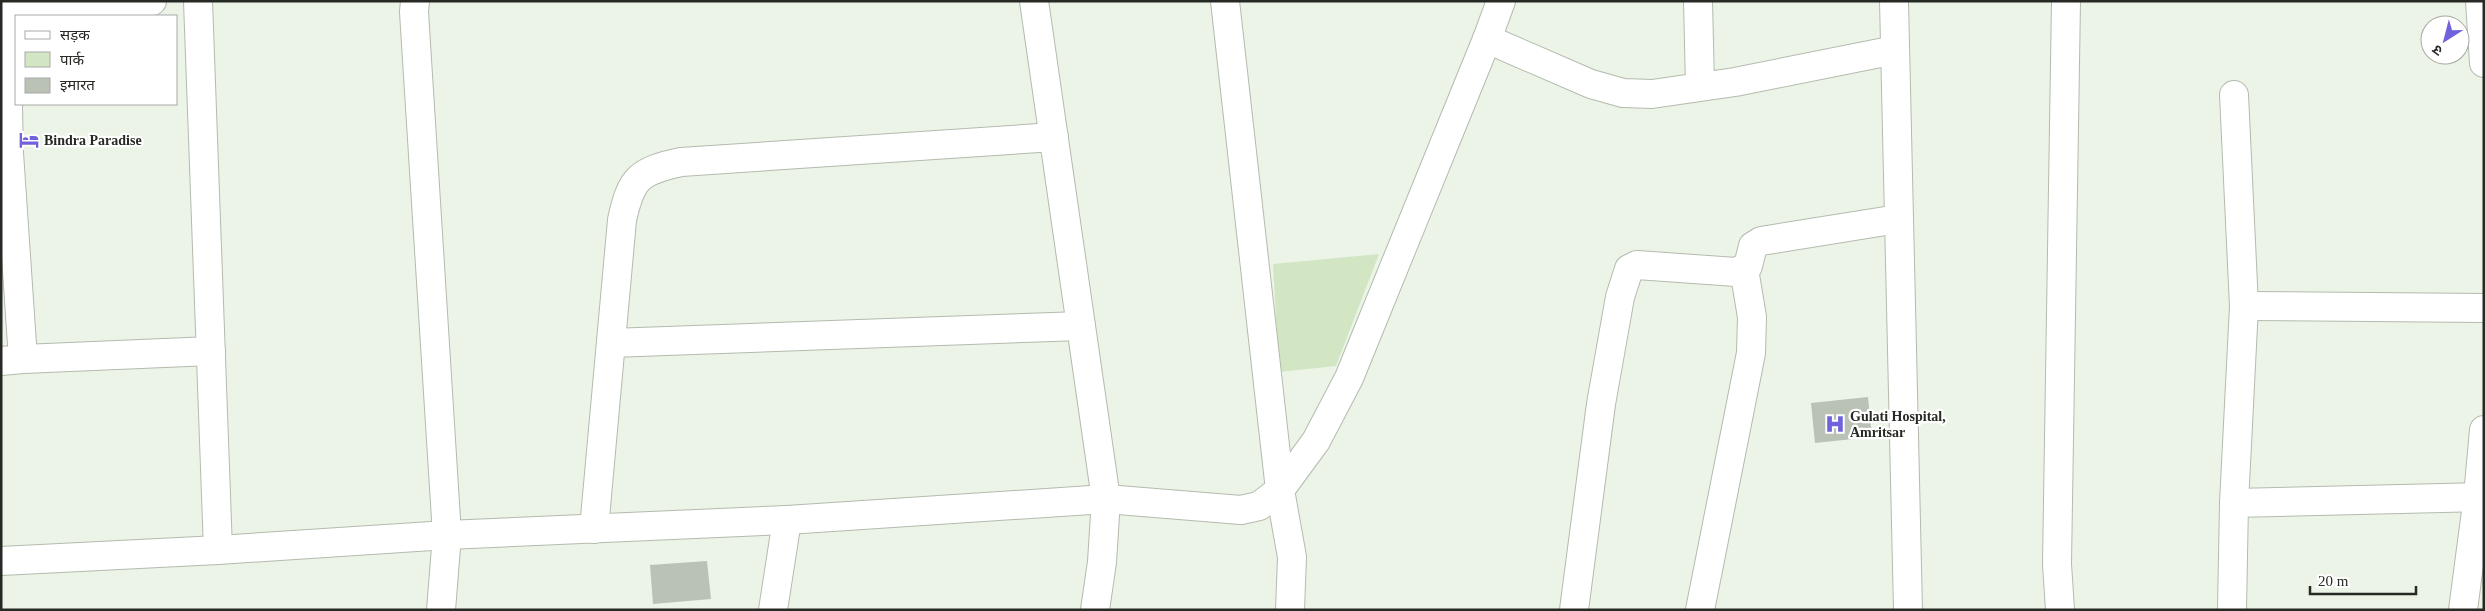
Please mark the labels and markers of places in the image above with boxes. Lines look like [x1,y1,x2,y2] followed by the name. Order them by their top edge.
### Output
[18,129,40,151] hotel icon: Bindra Paradise
[44,133,142,148] place label: Bindra Paradise
[1850,409,1946,440] place label: Gulati Hospital, Amritsar
[1824,413,1846,435] hospital icon: Gulati Hospital, Amritsar

